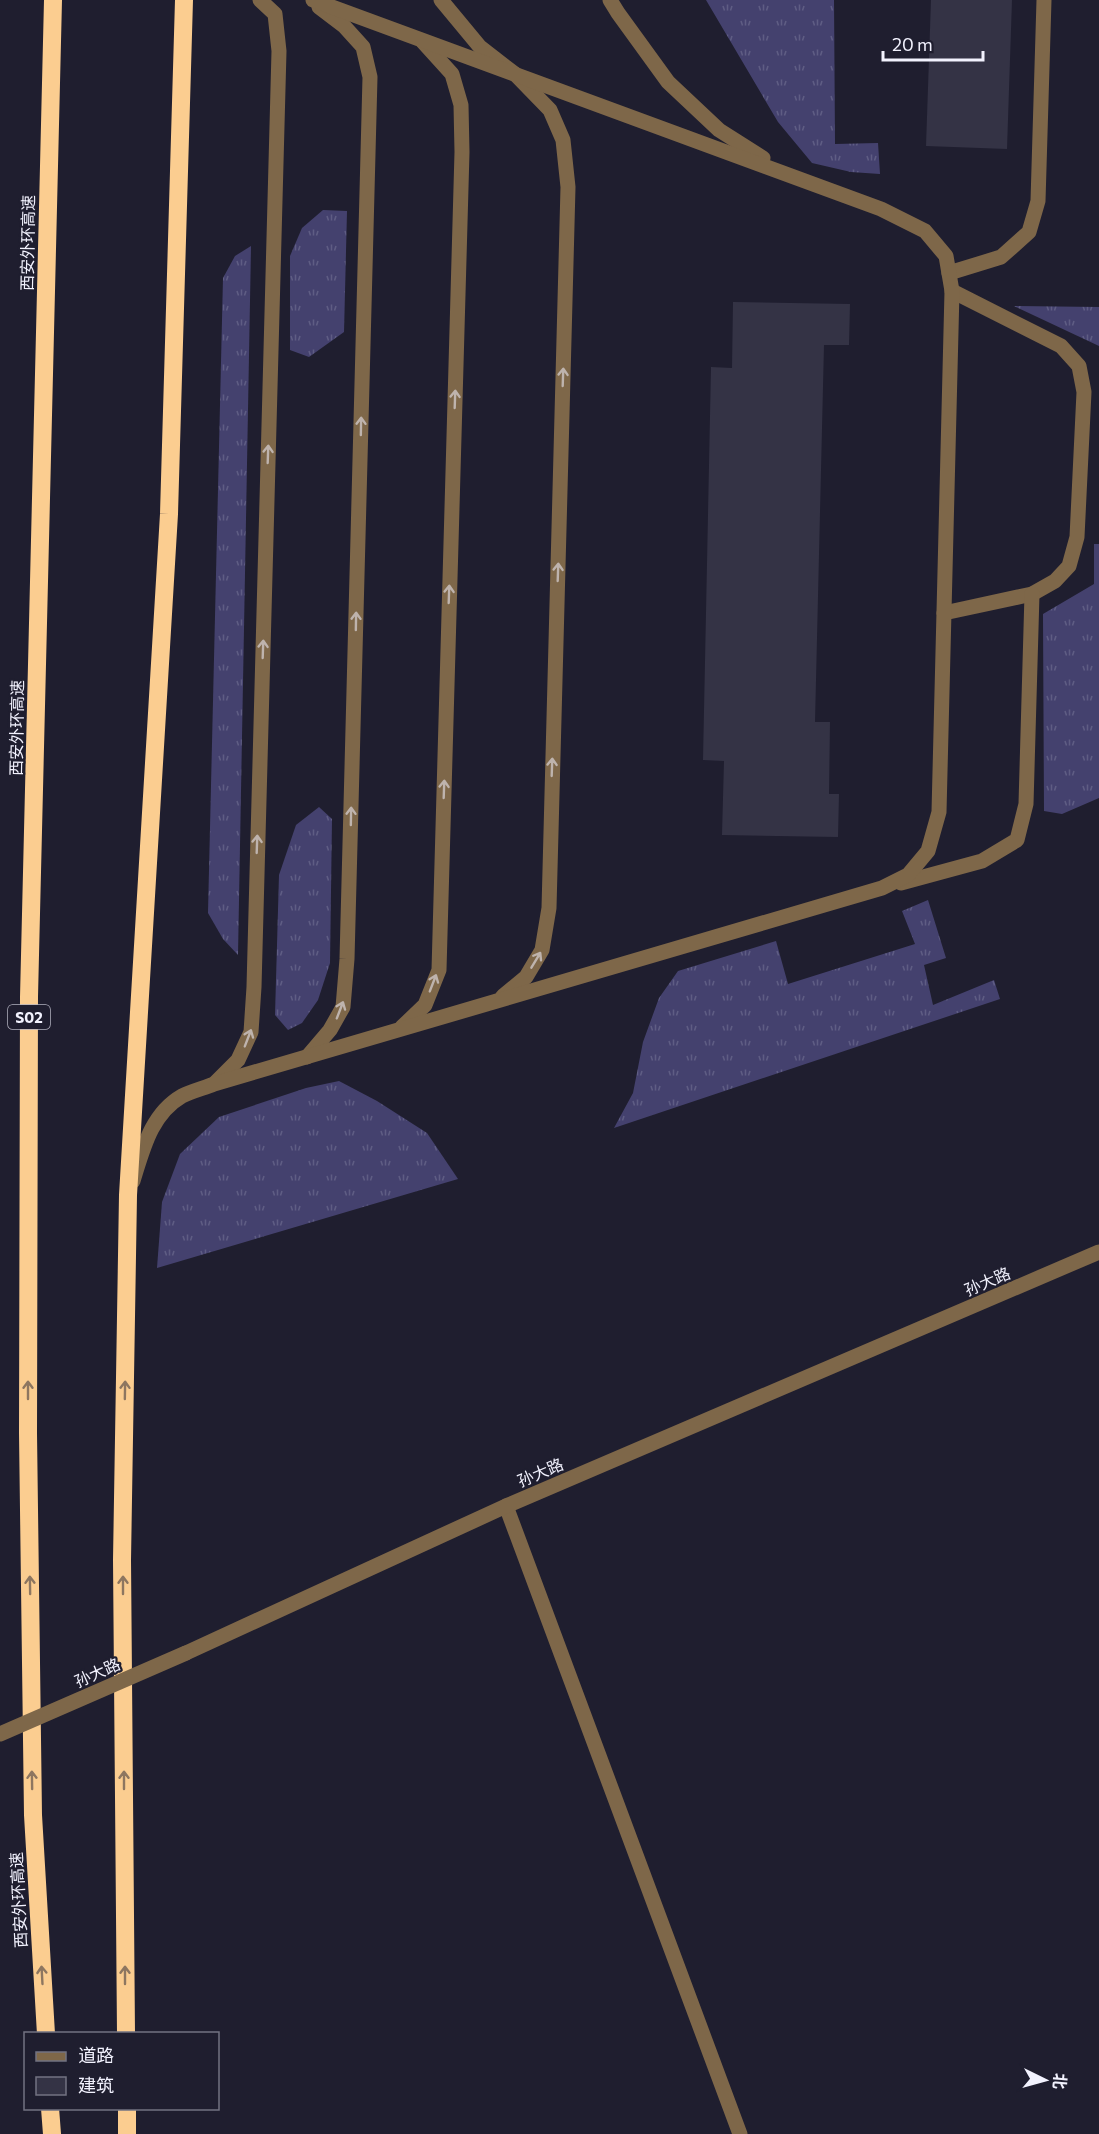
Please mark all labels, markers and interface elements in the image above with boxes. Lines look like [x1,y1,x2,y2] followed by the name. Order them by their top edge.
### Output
[883,24,984,62] scale bar
[892,33,933,55] text: 20 m
[17,195,37,291] street label: 西安外环高速
[557,368,568,388] one-way arrow
[449,390,460,410] one-way arrow
[355,417,367,436] one-way arrow
[262,444,274,464] one-way arrow
[552,563,563,583] one-way arrow
[443,585,455,605] one-way arrow
[350,611,362,631] one-way arrow
[257,639,269,659] one-way arrow
[6,680,26,776] street label: 西安外环高速
[547,758,558,778] one-way arrow
[438,780,449,800] one-way arrow
[345,806,357,826] one-way arrow
[252,834,263,854] one-way arrow
[530,952,542,969] one-way arrow
[428,974,439,993] one-way arrow
[335,1001,346,1019] one-way arrow
[8,1005,50,1029] road number: S02
[243,1029,254,1048] one-way arrow
[961,1263,1013,1299] street label: 孙大路
[22,1381,34,1401] one-way arrow
[119,1381,131,1401] one-way arrow
[514,1454,566,1490] street label: 孙大路
[24,1576,36,1596] one-way arrow
[117,1576,128,1596] one-way arrow
[71,1654,123,1690] street label: 孙大路
[26,1771,38,1791] one-way arrow
[118,1771,130,1791] one-way arrow
[6,1852,30,1948] street label: 西安外环高速
[37,1966,48,1986] one-way arrow
[120,1966,131,1986] one-way arrow
[24,2032,219,2110] legend
[78,2044,114,2066] text: 道路
[1015,2050,1075,2110] north arrow
[1050,2073,1071,2090] text: 北
[78,2074,114,2096] text: 建筑

